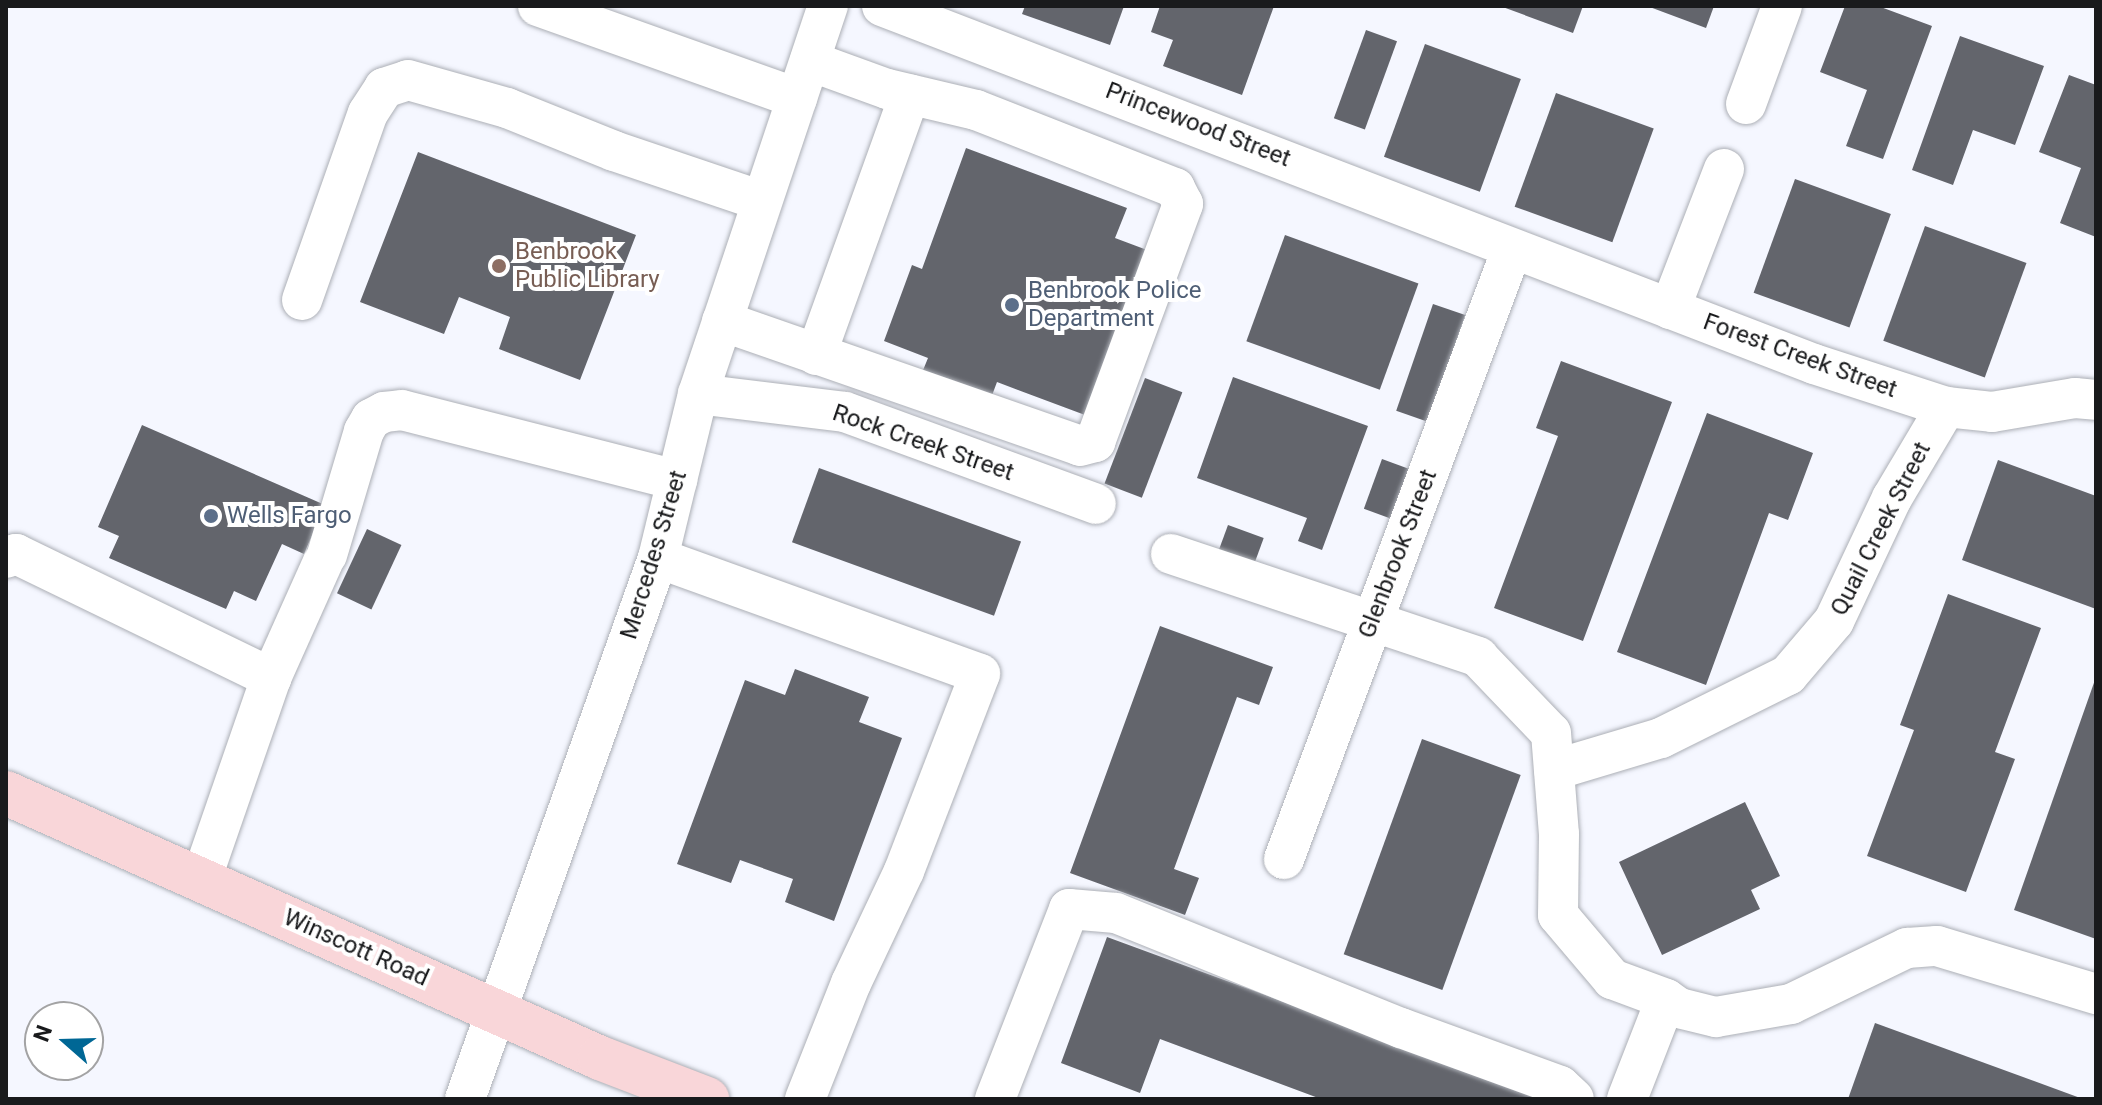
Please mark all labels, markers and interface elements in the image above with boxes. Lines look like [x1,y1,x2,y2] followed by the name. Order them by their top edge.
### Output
[1101,76,1295,174] street label: Princewood Street
[515,238,660,294] place label: Benbrook Public Library
[490,257,508,275] marker: Benbrook Public Library
[1028,277,1201,333] place label: Benbrook Police Department
[1003,296,1021,314] marker: Benbrook Police Department
[1699,308,1901,404] street label: Forest Creek Street
[829,399,1017,487] street label: Rock Creek Street
[1825,437,1937,621] street label: Quail Creek Street
[1353,466,1443,642] street label: Glenbrook Street
[615,467,693,643] street label: Mercedes Street
[227,502,352,530] place label: Wells Fargo
[202,507,220,525] marker: Wells Fargo
[279,903,433,993] street label: Winscott Road
[24,1001,104,1081] north arrow
[28,1022,57,1045] text: N

